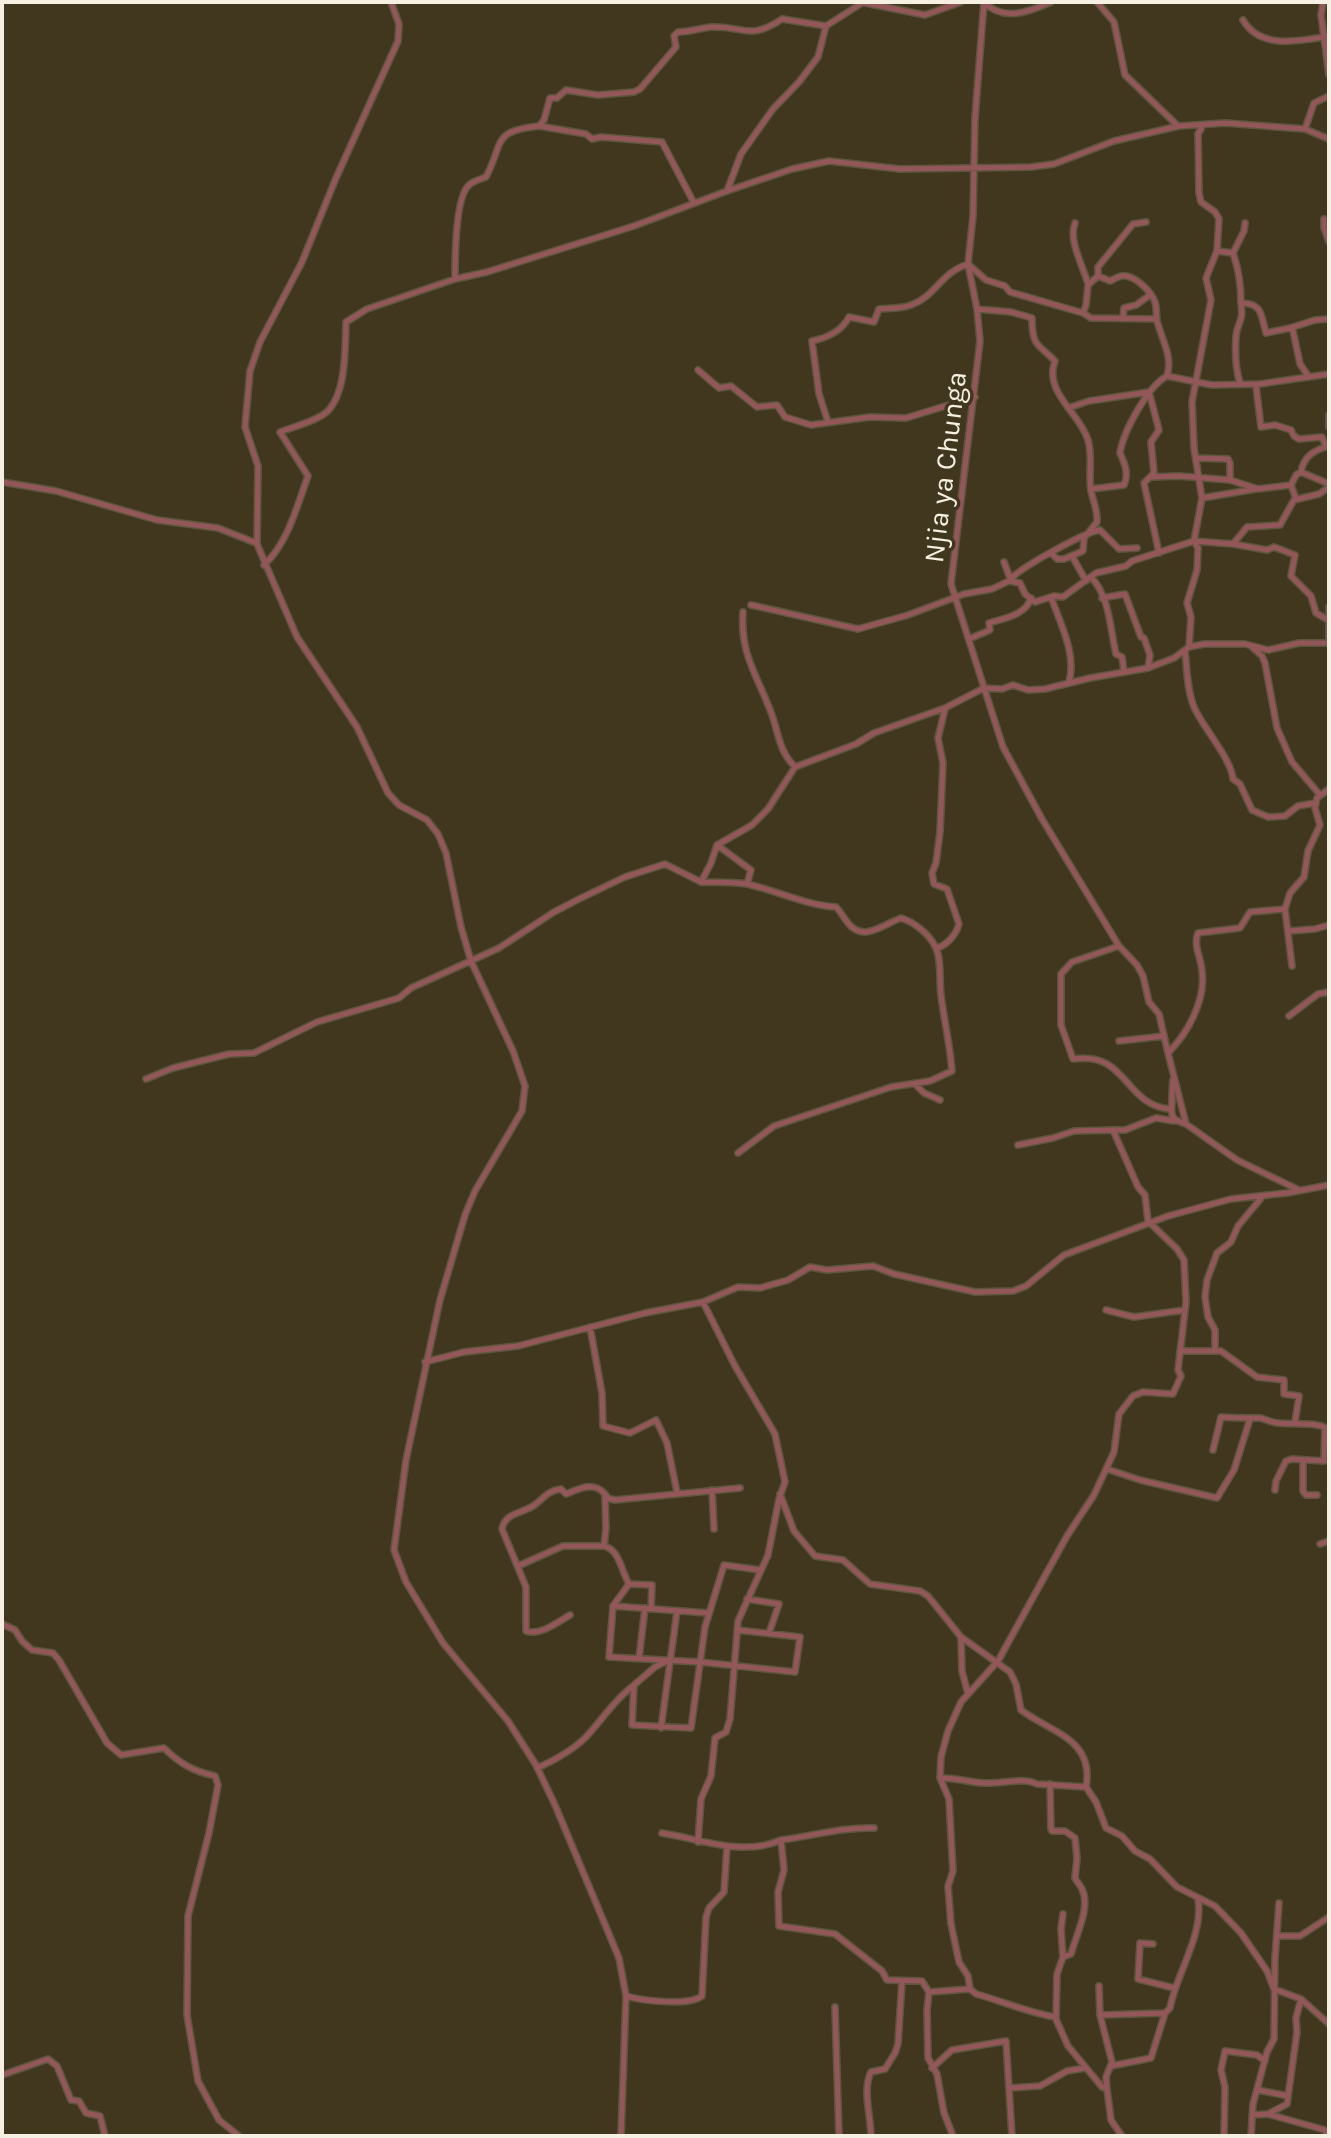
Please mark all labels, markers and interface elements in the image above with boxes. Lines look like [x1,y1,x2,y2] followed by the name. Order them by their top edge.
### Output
[917,369,973,565] street label: Njia ya Chunga

